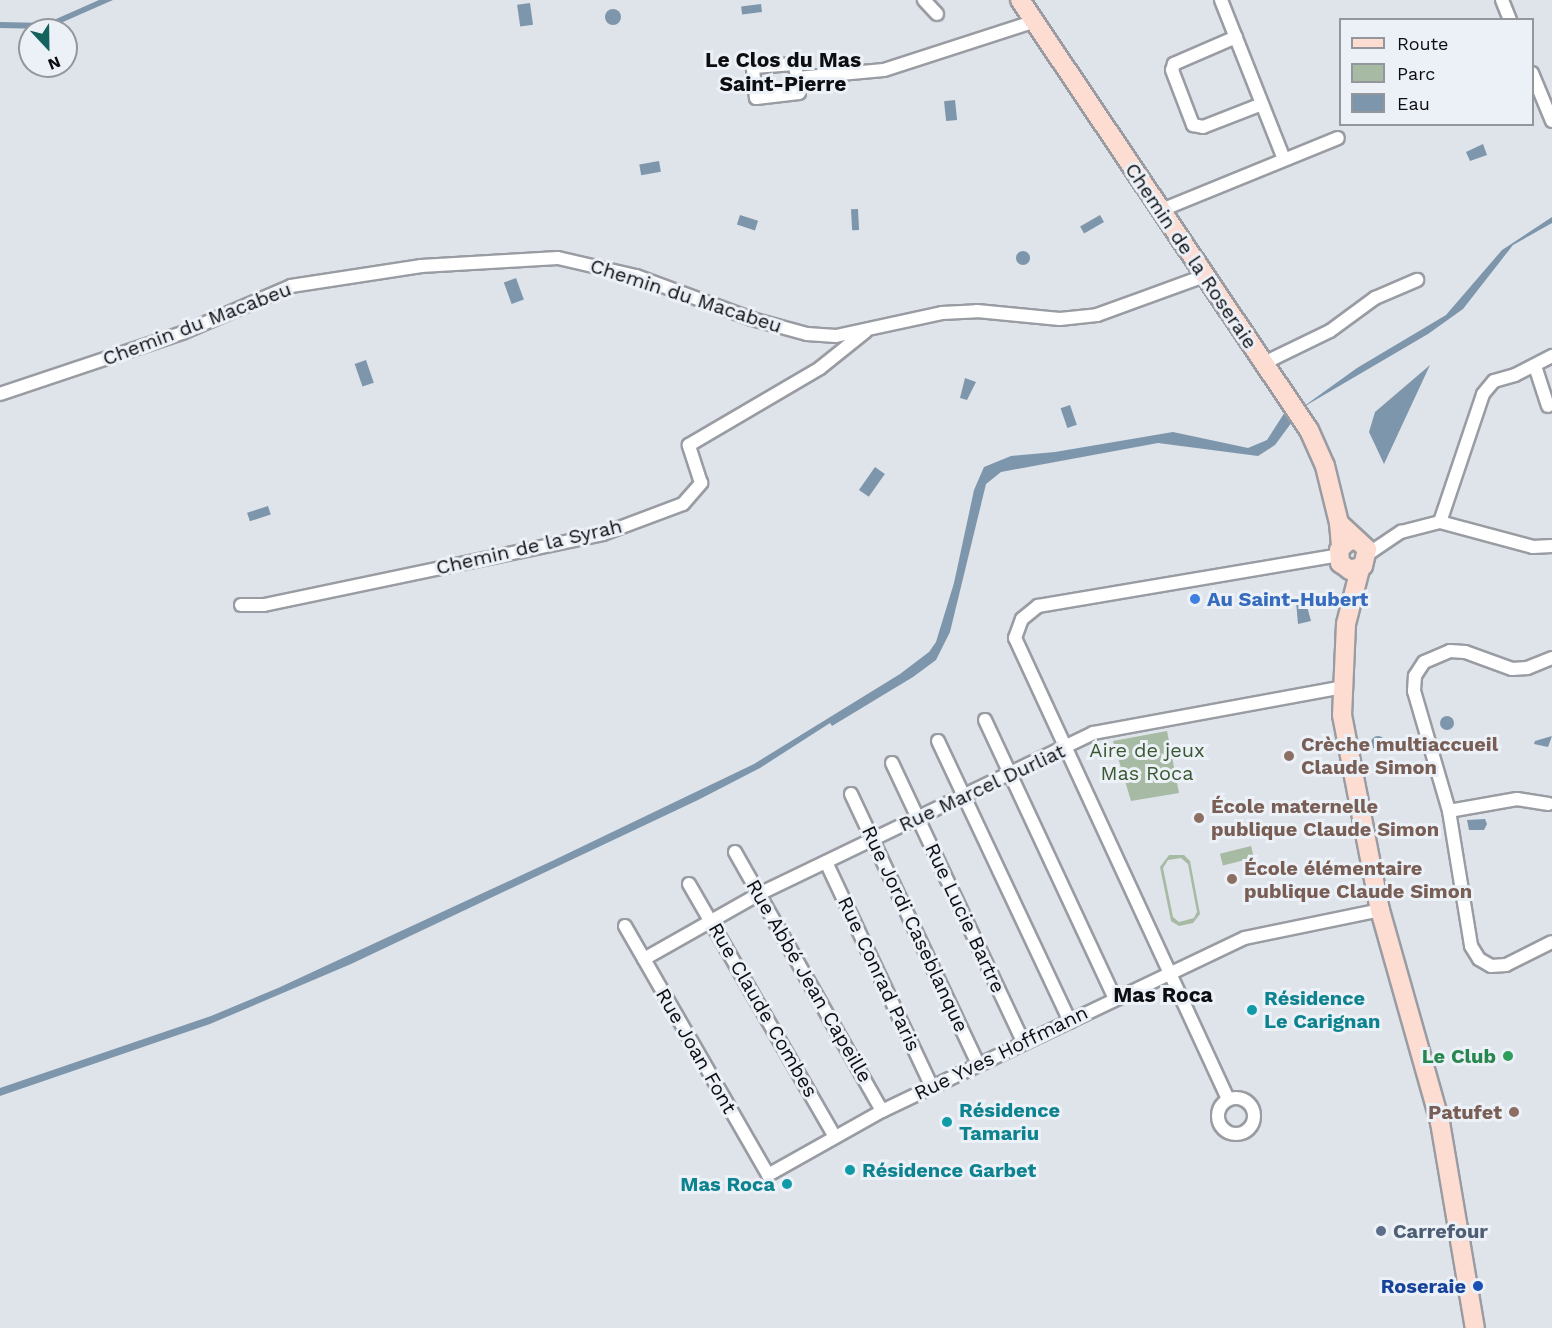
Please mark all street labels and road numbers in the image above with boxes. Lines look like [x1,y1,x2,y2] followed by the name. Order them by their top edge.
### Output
[1120,158,1262,354] street label: Chemin de la Roseraie
[587,254,785,338] street label: Chemin du Macabeu
[99,277,295,371] street label: Chemin du Macabeu
[433,514,625,580] street label: Chemin de la Syrah
[895,739,1069,837] street label: Rue Marcel Durliat
[857,822,973,1036] street label: Rue Jordi Caseblanque
[920,839,1010,997] street label: Rue Lucie Bartre
[741,875,877,1087] street label: Rue Abbé Jean Capeille
[833,893,925,1055] street label: Rue Conrad Paris
[703,918,823,1102] street label: Rue Claude Combes
[650,984,742,1118] street label: Rue Joan Font
[910,1000,1092,1106] street label: Rue Yves Hoffmann

